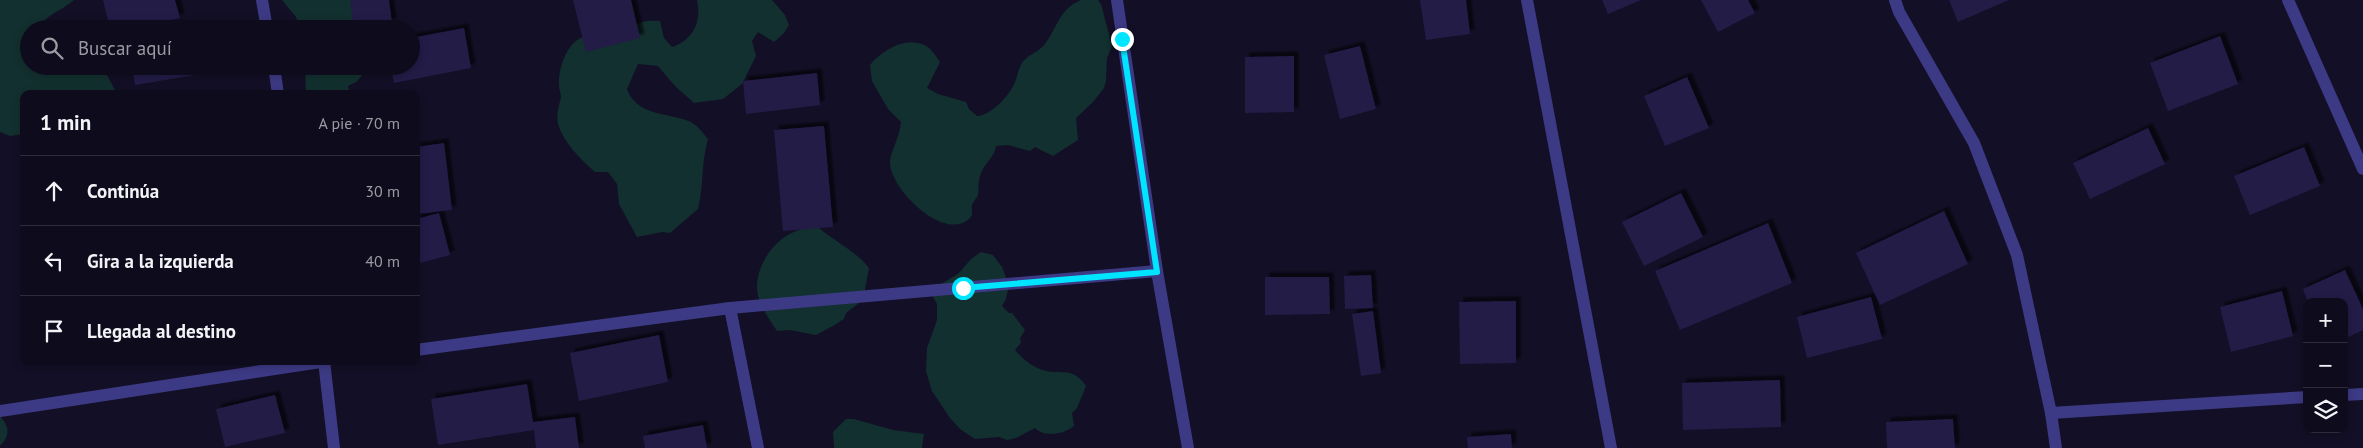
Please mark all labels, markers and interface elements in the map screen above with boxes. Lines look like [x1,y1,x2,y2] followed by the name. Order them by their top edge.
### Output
[20,20,420,75] search box
[1111,28,1134,51] route end
[38,34,66,62] icon: search
[78,36,172,60] text: Buscar aquí
[40,109,91,136] text: 1 min
[318,113,400,133] text: A pie · 70 m
[40,177,68,205] icon: ahead
[87,179,159,203] text: Continúa
[365,181,400,201] text: 30 m
[40,247,68,275] icon: left
[87,249,234,273] text: Gira a la izquierda
[365,251,400,271] text: 40 m
[952,277,975,300] route start
[2303,298,2348,433] map controls
[2303,298,2348,343] button: +
[40,317,68,345] icon: arrive
[87,319,236,343] text: Llegada al destino
[2303,343,2348,388] button: −
[2303,388,2348,433] button: layers

